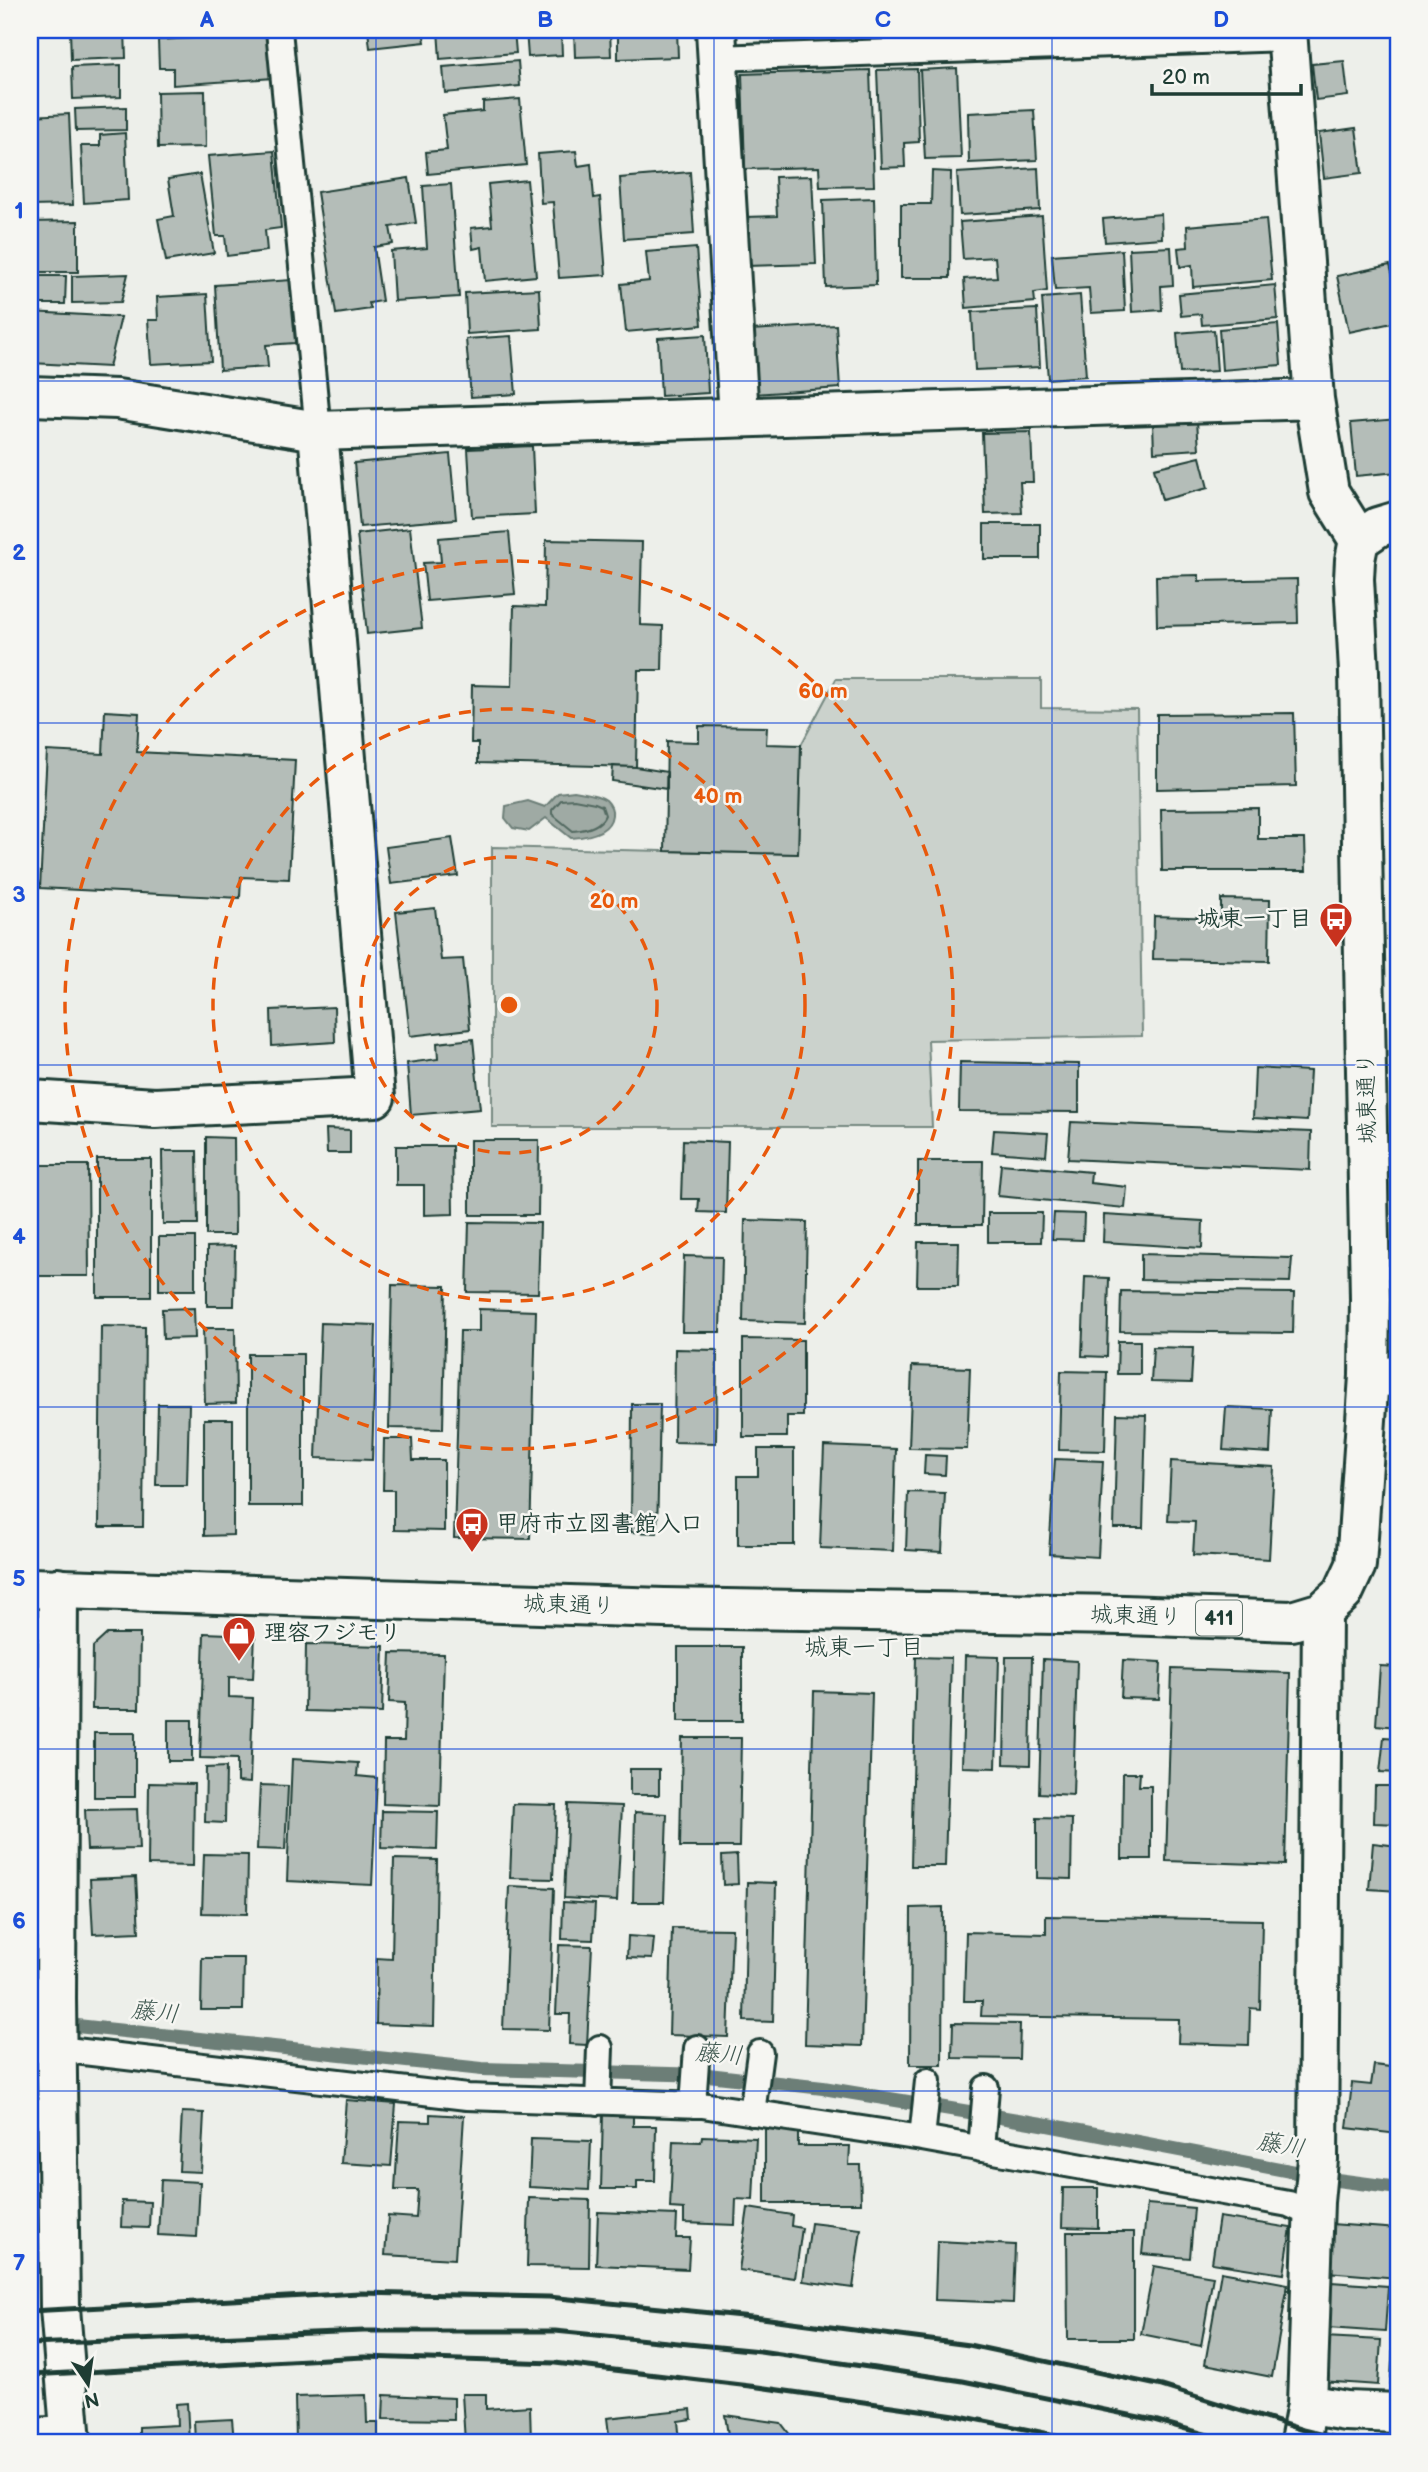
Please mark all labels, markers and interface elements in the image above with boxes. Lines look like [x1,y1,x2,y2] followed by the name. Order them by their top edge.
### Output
[199,6,215,34] text: A
[537,6,553,34] text: B
[875,6,891,34] text: C
[1213,6,1229,34] text: D
[1152,52,1300,96] scale bar
[1162,65,1210,90] text: 20 m
[14,197,24,225] text: 1
[12,539,26,567] text: 2
[798,679,848,704] text: 60 m
[693,784,743,809] text: 40 m
[12,881,26,909] text: 3
[590,889,638,914] text: 20 m
[1317,900,1355,949] bus stop icon: 城東一丁目
[1197,905,1312,933] place label: 城東一丁目
[497,993,521,1017] centre of rings
[1352,1052,1382,1144] street label: 城東通り
[12,1223,26,1251] text: 4
[453,1505,491,1554] bus stop icon: 甲府市立図書館入口
[496,1510,703,1538] place label: 甲府市立図書館入口
[12,1565,26,1593] text: 5
[523,1589,615,1621] street label: 城東通り
[1090,1600,1182,1632] street label: 城東通り
[1196,1600,1242,1636] road number: 411
[220,1614,258,1663] shop icon: 理容フジモリ
[264,1619,402,1647] place label: 理容フジモリ
[804,1633,924,1662] district label: 城東一丁目
[12,1907,26,1935] text: 6
[130,1995,180,2029] water label: 藤川
[694,2037,744,2071] water label: 藤川
[1255,2127,1307,2163] water label: 藤川
[13,2249,26,2277] text: 7
[52,2350,122,2420] north arrow
[82,2386,101,2412] text: N

